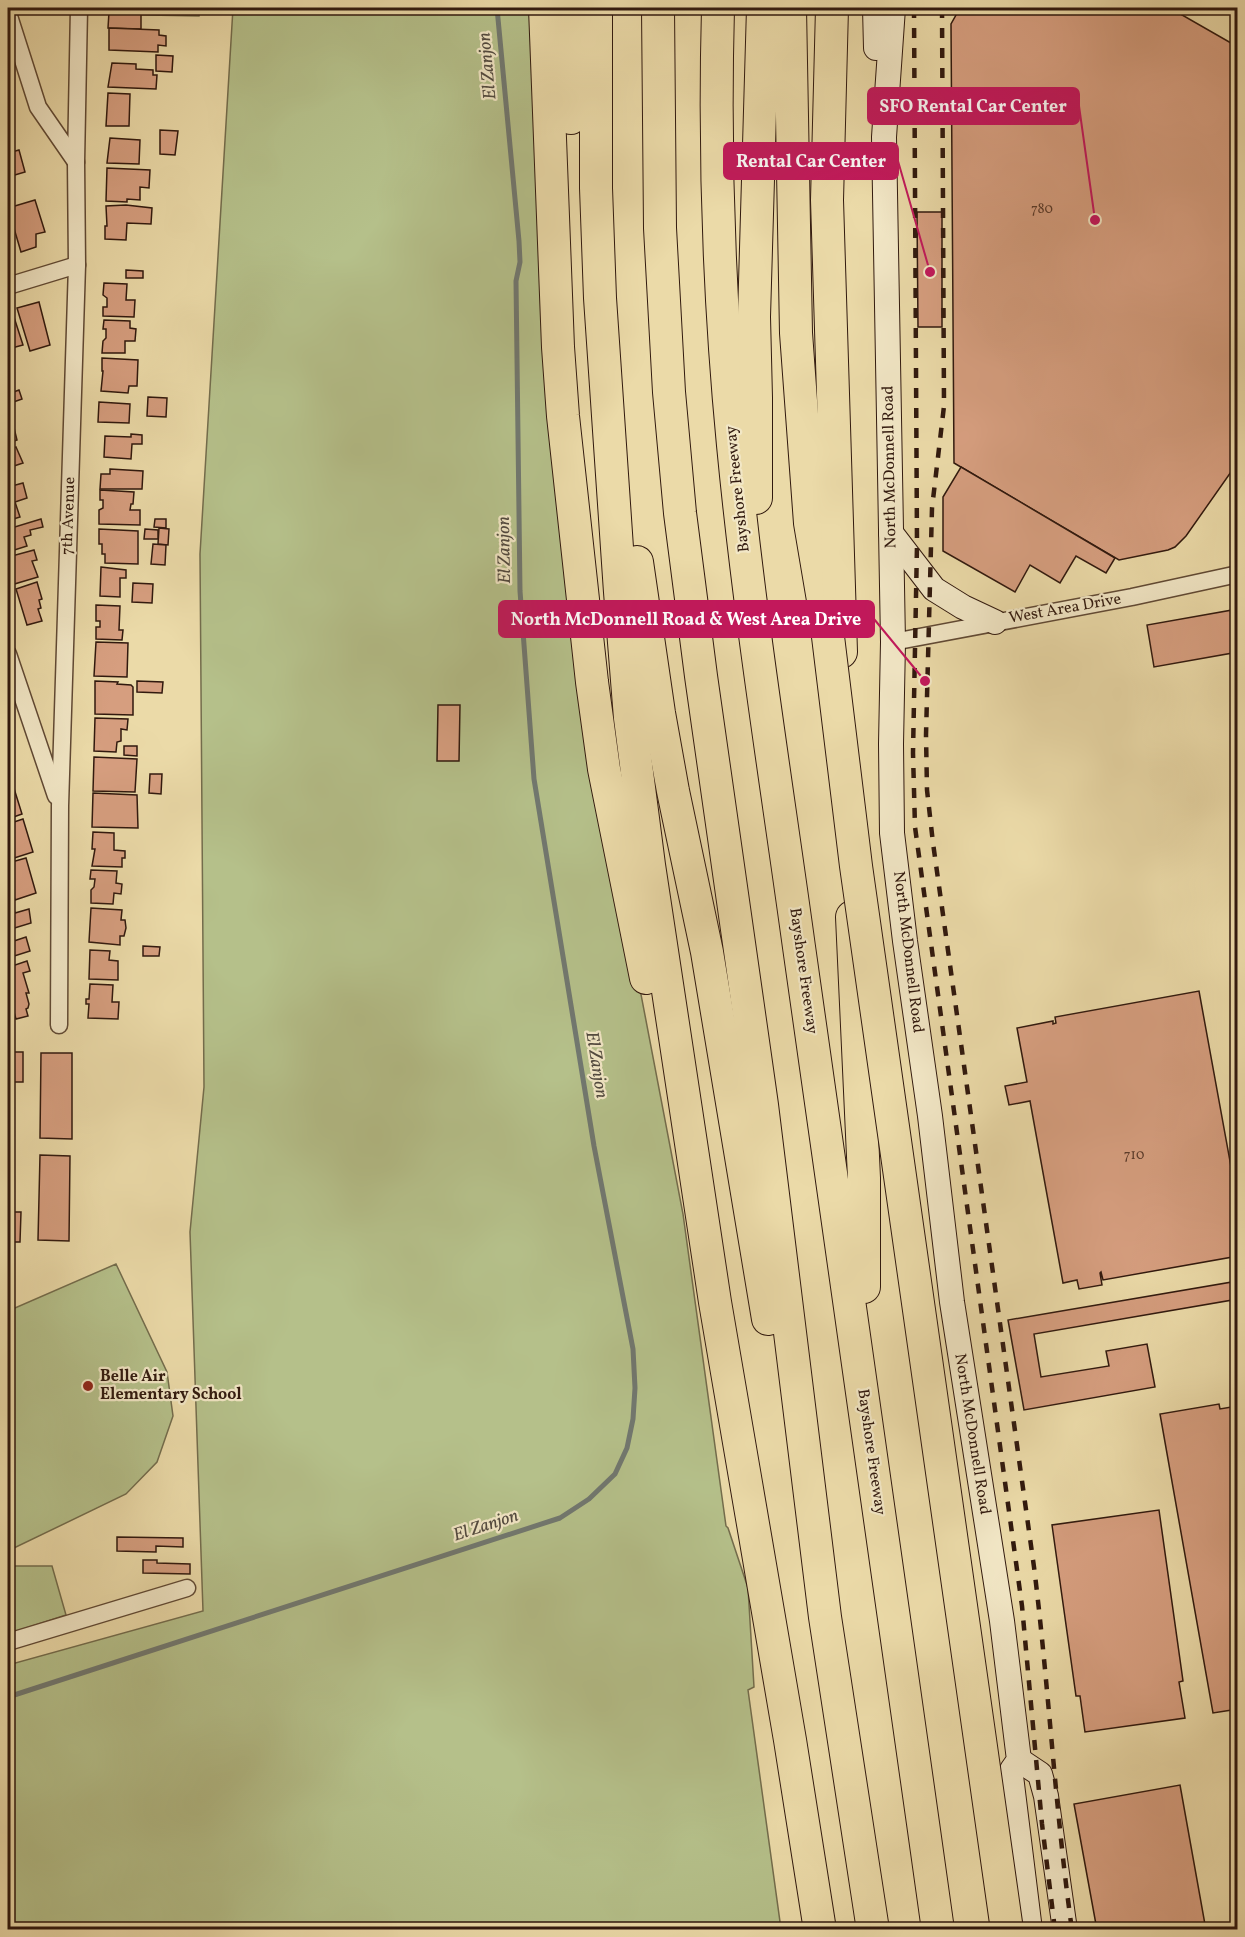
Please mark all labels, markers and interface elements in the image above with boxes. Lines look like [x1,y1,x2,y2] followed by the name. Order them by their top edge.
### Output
[473,31,503,101] water label: El Zanjon
[868,88,1079,124] callout: SFO Rental Car Center
[879,95,1067,120] text: SFO Rental Car Center
[724,143,898,179] callout: Rental Car Center
[736,150,886,175] text: Rental Car Center
[1031,200,1053,219] house number: 780
[878,385,902,549] street label: North McDonnell Road
[720,424,756,553] street label: Bayshore Freeway
[57,476,81,556] street label: 7th Avenue
[492,516,518,584] water label: El Zanjon
[1007,588,1123,630] street label: West Area Drive
[499,601,874,637] callout: North McDonnell Road & West Area Drive
[511,608,861,633] text: North McDonnell Road & West Area Drive
[887,870,929,1034] street label: North McDonnell Road
[783,906,823,1036] street label: Bayshore Freeway
[578,1030,614,1100] water label: El Zanjon
[1124,1146,1144,1165] house number: 710
[948,1352,996,1516] street label: North McDonnell Road
[100,1366,242,1406] place label: Belle Air Elementary School
[81,1379,95,1393] marker: Belle Air Elementary School
[851,1387,891,1517] street label: Bayshore Freeway
[450,1504,522,1548] water label: El Zanjon

